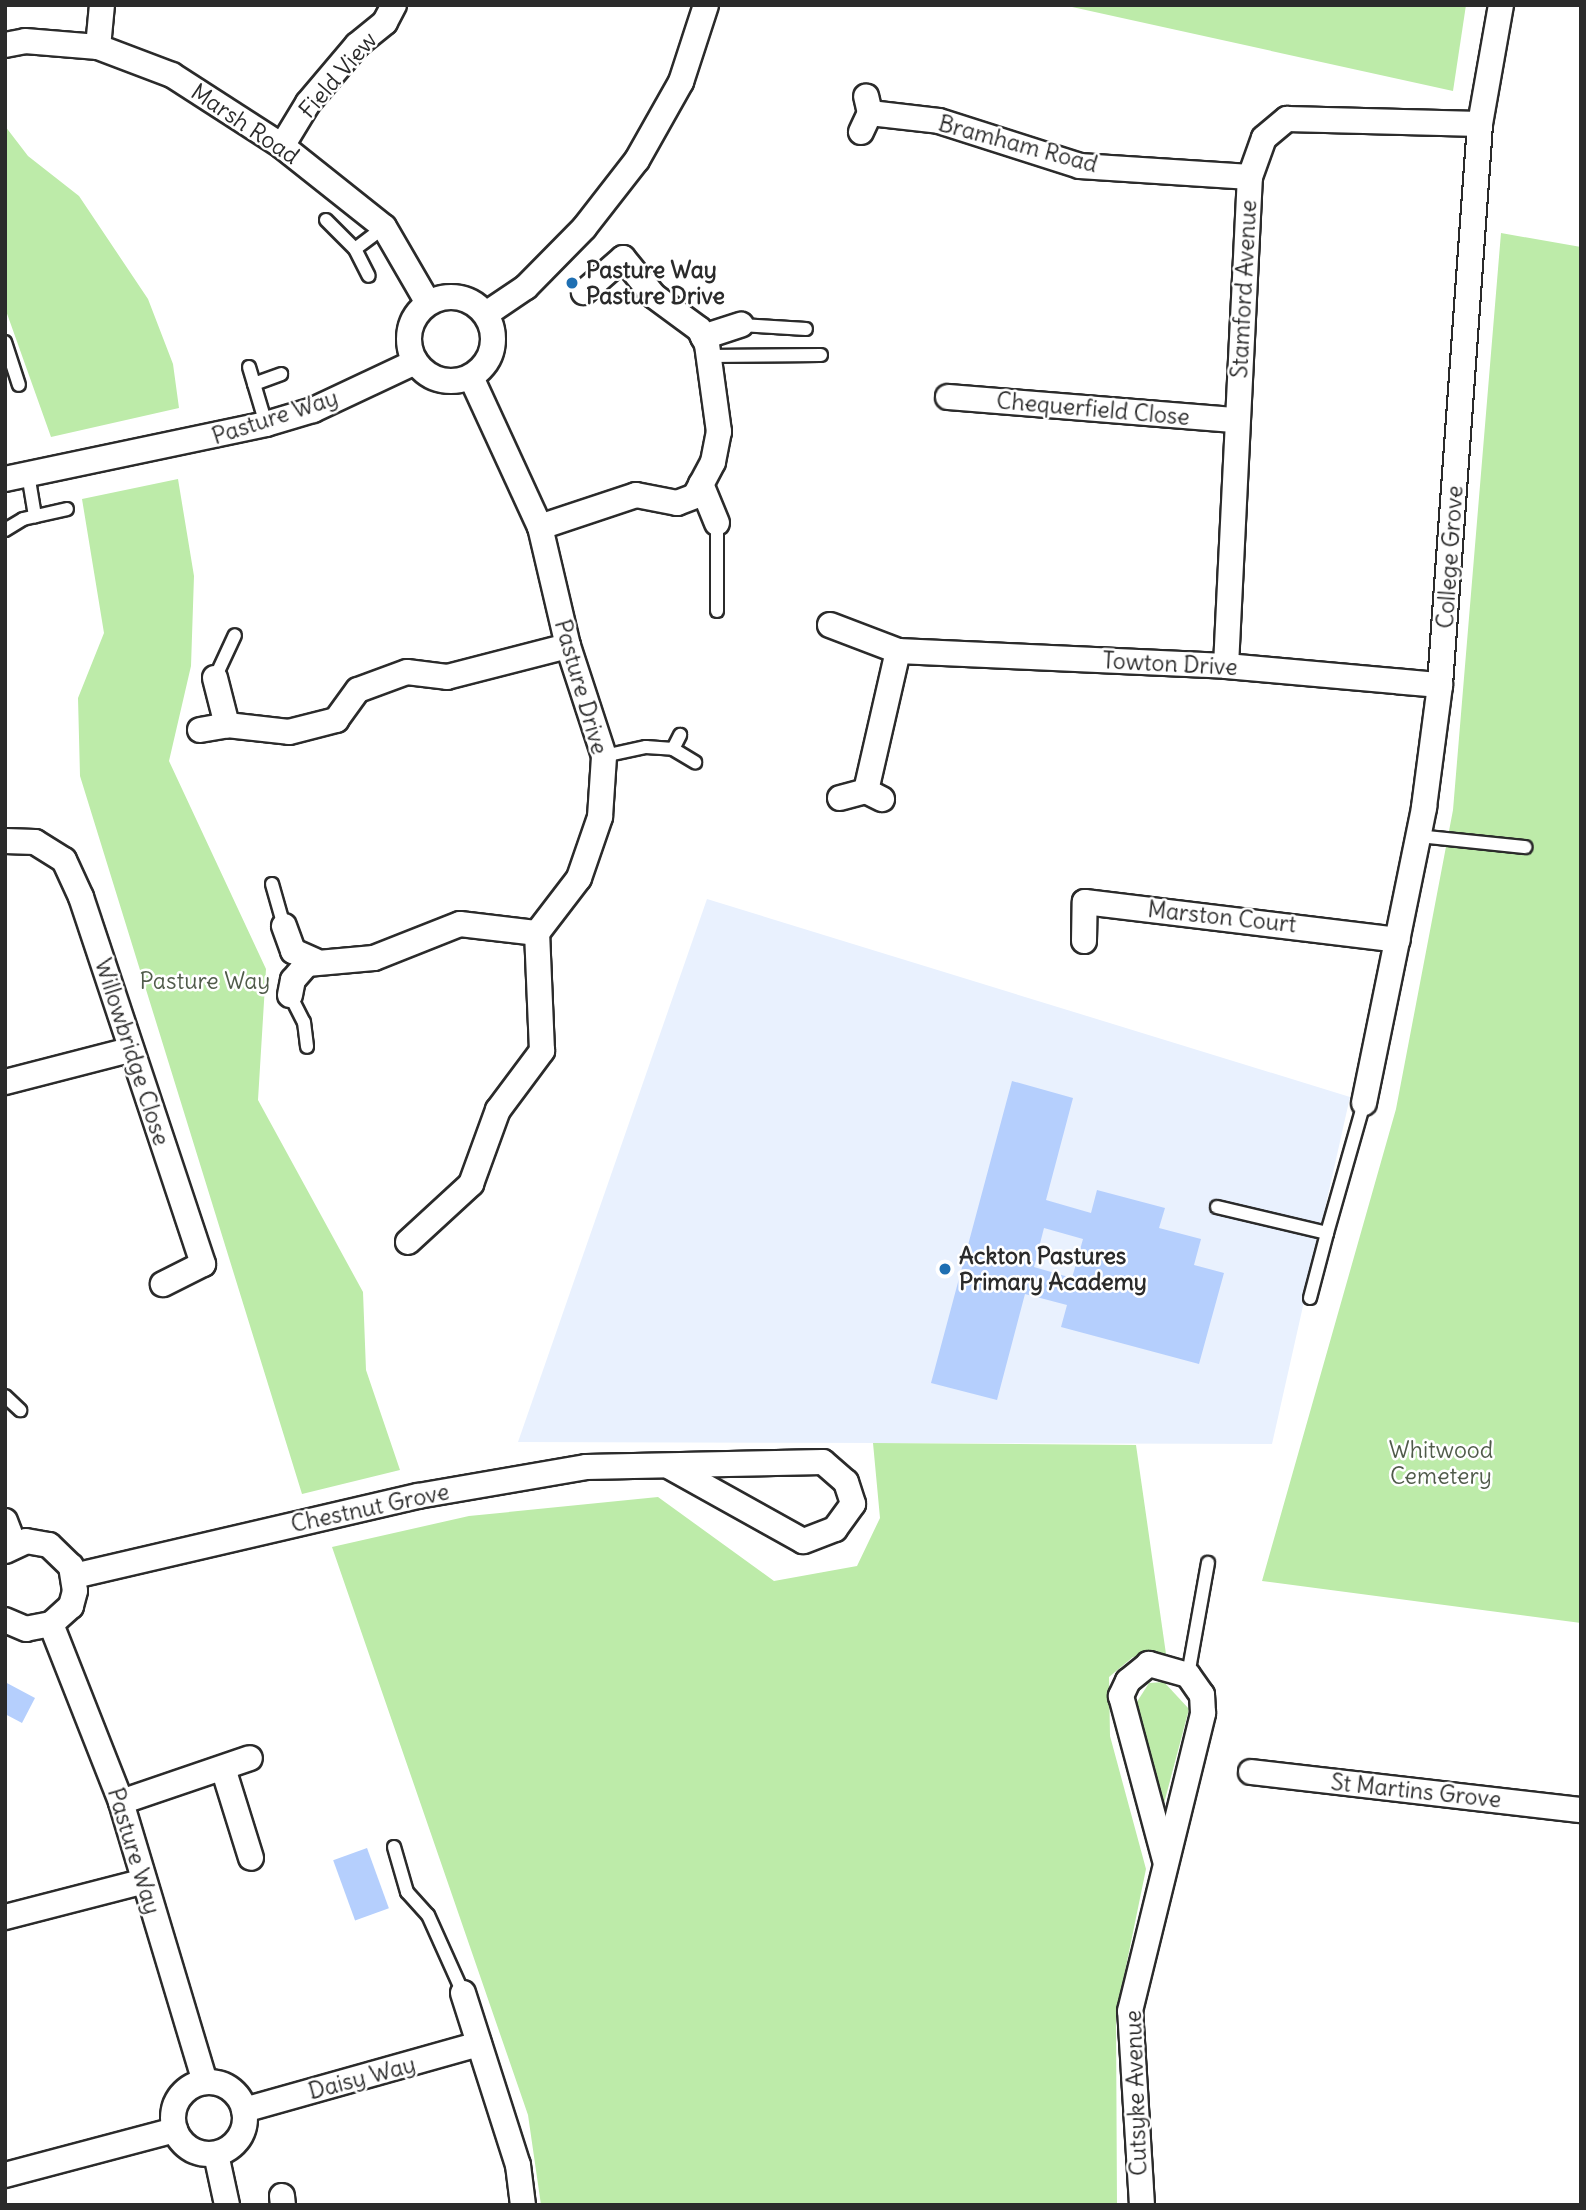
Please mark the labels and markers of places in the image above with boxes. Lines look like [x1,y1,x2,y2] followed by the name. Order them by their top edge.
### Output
[586,256,725,310] place label: Pasture Way Pasture Drive
[564,275,580,291] marker: Pasture Way Pasture Drive
[959,1242,1147,1296] place label: Ackton Pastures Primary Academy
[937,1261,953,1277] marker: Ackton Pastures Primary Academy

